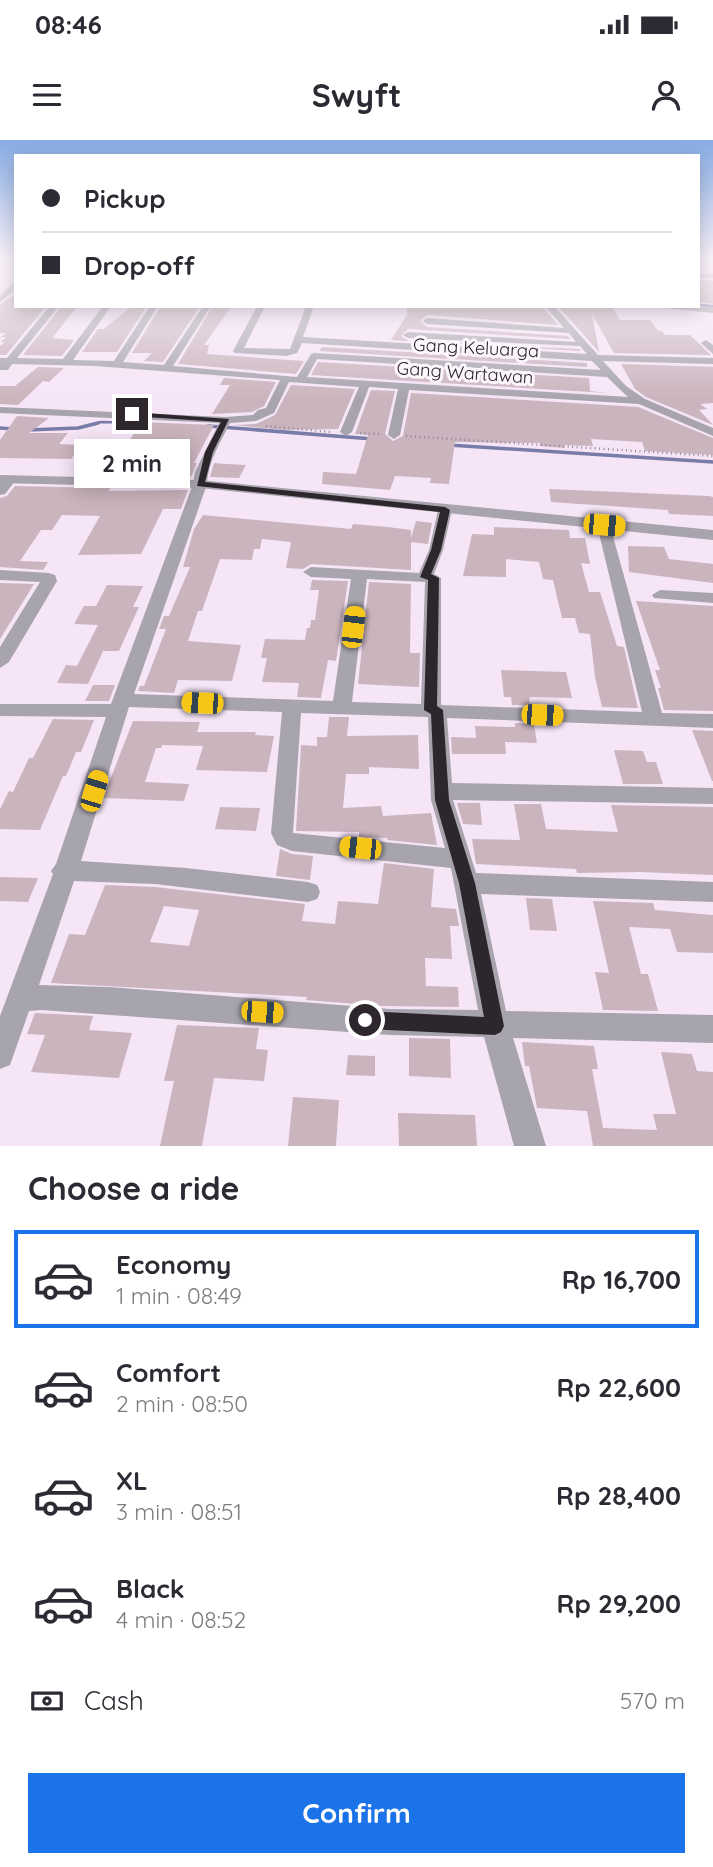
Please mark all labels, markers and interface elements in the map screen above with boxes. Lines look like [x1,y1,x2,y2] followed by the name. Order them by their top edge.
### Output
[35,8,102,41] text: 08:46
[312,75,401,115] text: Swyft
[28,76,66,114] icon: menu
[647,76,685,114] icon: person
[84,182,166,215] text: Pickup
[84,249,195,282] text: Drop-off
[412,333,540,362] street label: Gang Keluarga
[396,356,534,389] street label: Gang Wartawan
[116,398,148,430] route end
[74,438,190,488] callout: 2 min
[102,449,162,478] text: 2 min
[583,513,626,537] car
[341,605,366,649] car
[181,692,224,714] car
[521,704,564,726] car
[78,768,111,814] car
[339,835,382,861] car
[241,1000,284,1024] car
[349,1004,381,1036] route start
[28,1168,240,1208] text: Choose a ride
[32,1248,95,1311] icon: car
[116,1248,231,1281] text: Economy
[562,1263,681,1296] text: Rp 16,700
[116,1281,242,1310] text: 1 min · 08:49
[32,1356,95,1419] icon: car
[116,1356,221,1389] text: Comfort
[556,1371,681,1404] text: Rp 22,600
[116,1389,248,1418] text: 2 min · 08:50
[32,1464,95,1527] icon: car
[116,1464,148,1497] text: XL
[556,1479,681,1512] text: Rp 28,400
[116,1497,242,1526] text: 3 min · 08:51
[32,1572,95,1635] icon: car
[116,1572,185,1605] text: Black
[557,1587,681,1620] text: Rp 29,200
[116,1605,246,1634] text: 4 min · 08:52
[28,1682,66,1720] icon: cash
[84,1684,144,1717] text: Cash
[620,1686,685,1715] text: 570 m
[28,1773,685,1853] button: Confirm

